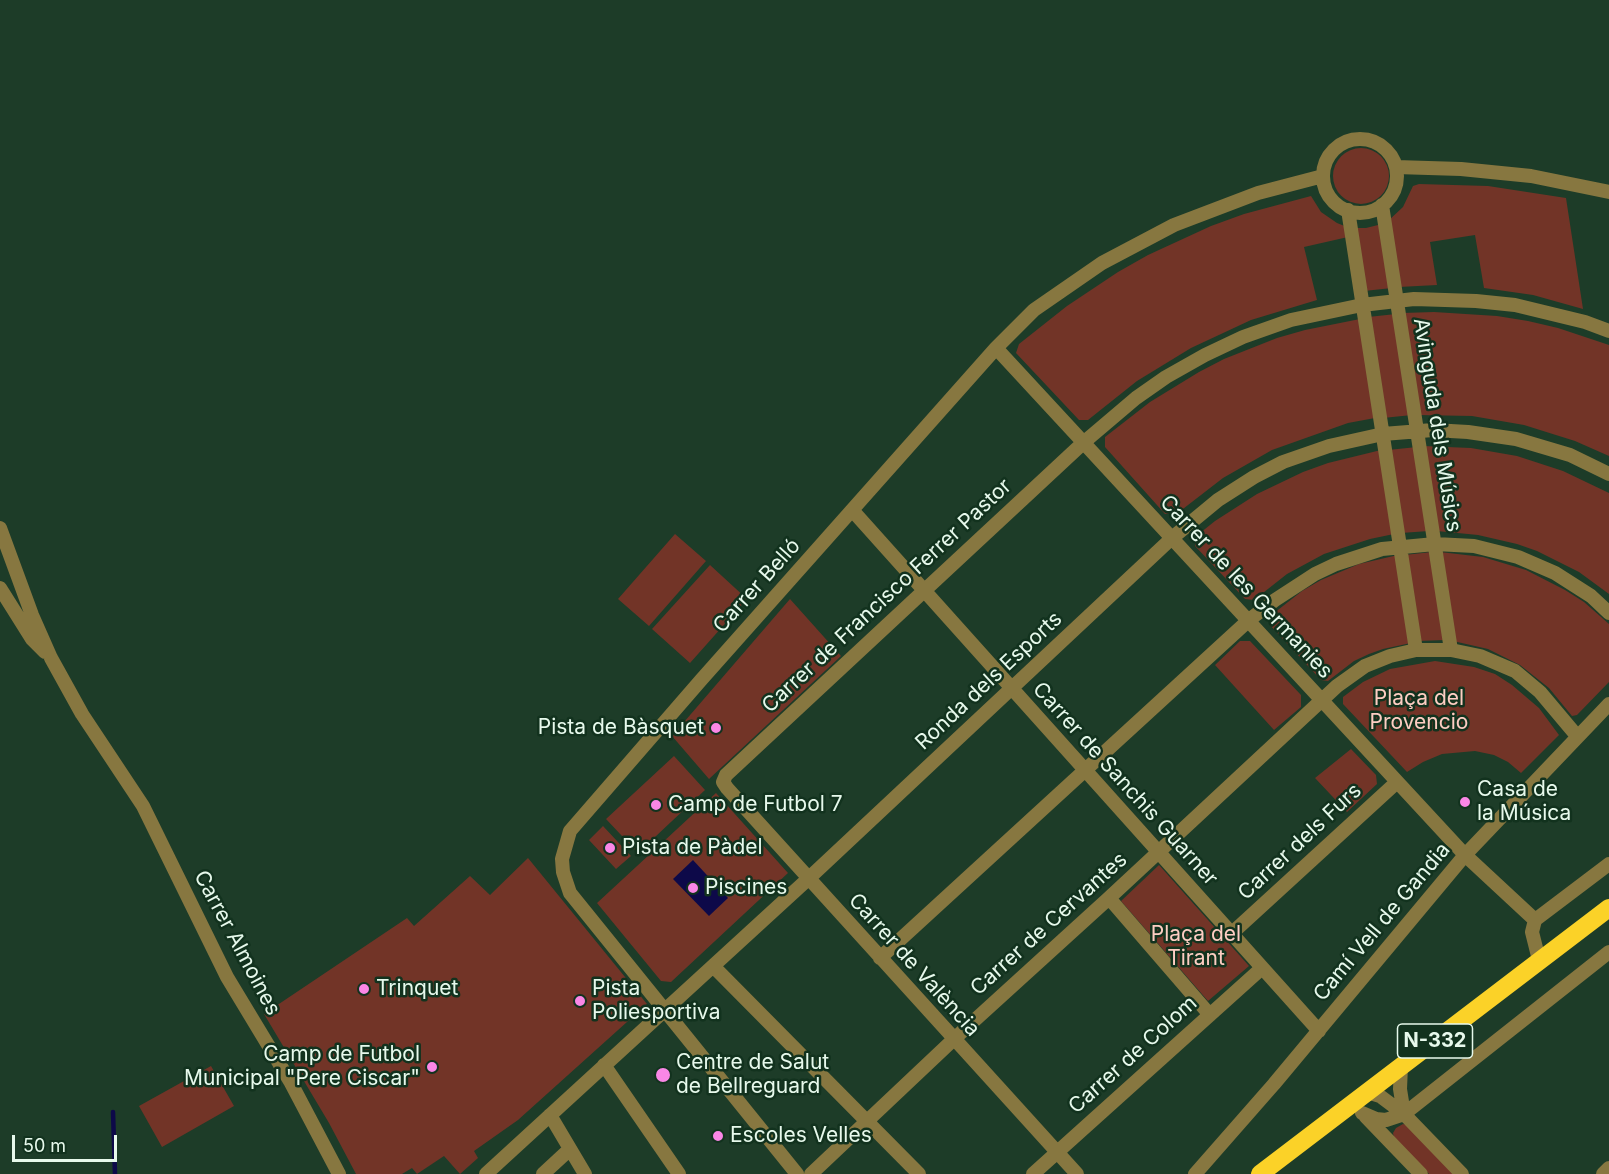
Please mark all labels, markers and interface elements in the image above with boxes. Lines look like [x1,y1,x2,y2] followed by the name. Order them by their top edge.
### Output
[1408,316,1466,534] street label: Avinguda dels Músics
[757,474,1017,718] street label: Carrer de Francisco Ferrer Pastor
[1154,490,1338,684] street label: Carrer de les Germanies
[708,534,806,638] street label: Carrer Belló
[911,607,1067,755] street label: Ronda dels Esports
[1027,677,1223,891] street label: Carrer de Sanchis Guarner
[1370,686,1468,736] park label: Plaça del Provencio
[538,715,704,741] place label: Pista de Bàsquet
[709,721,723,735] marker: Pista de Bàsquet
[1477,777,1571,827] place label: Casa de la Música
[1233,778,1367,906] street label: Carrer dels Furs
[668,792,843,818] place label: Camp de Futbol 7
[1458,795,1472,809] marker: Casa de la Música
[649,798,663,812] marker: Camp de Futbol 7
[622,835,763,861] place label: Pista de Pàdel
[1308,838,1456,1006] street label: Camí Vell de Gandia
[603,841,617,855] marker: Pista de Pàdel
[966,847,1132,1001] street label: Carrer de Cervantes
[188,866,286,1020] street label: Carrer Almoines
[705,875,787,901] place label: Piscines
[686,881,700,895] marker: Piscines
[843,888,985,1042] street label: Carrer de València
[1151,922,1241,972] park label: Plaça del Tirant
[376,976,458,1002] place label: Trinquet
[592,976,721,1026] place label: Pista Poliesportiva
[357,982,371,996] marker: Trinquet
[1064,991,1202,1119] street label: Carrer de Colom
[573,994,587,1008] marker: Pista Poliesportiva
[1398,1024,1472,1058] road number: N-332
[184,1042,420,1092] place label: Camp de Futbol Municipal "Pere Ciscar"
[676,1050,829,1100] place label: Centre de Salut de Bellreguard
[425,1060,439,1074] marker: Camp de Futbol Municipal "Pere Ciscar"
[654,1066,672,1084] marker: Centre de Salut de Bellreguard
[15,1123,120,1161] scale bar
[730,1123,872,1149] place label: Escoles Velles
[711,1129,725,1143] marker: Escoles Velles
[23,1135,66,1156] text: 50 m

